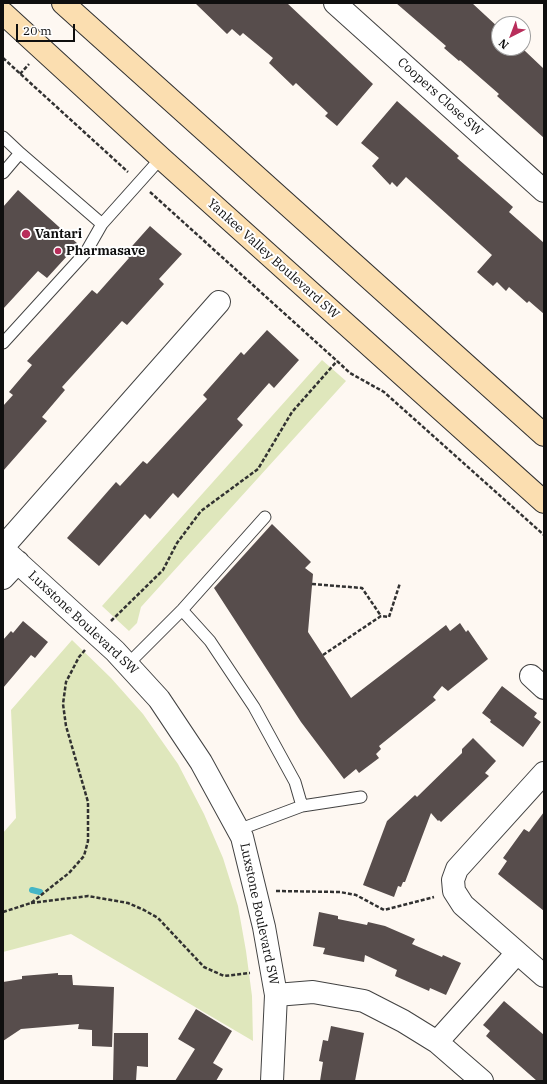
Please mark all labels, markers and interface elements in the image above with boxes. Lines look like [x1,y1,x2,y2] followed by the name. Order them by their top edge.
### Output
[18,16,77,42] scale bar
[491,16,531,56] north arrow
[23,23,52,38] text: 20 m
[496,36,512,52] text: N
[394,55,486,139] street label: Coopers Close SW
[204,196,342,322] street label: Yankee Valley Boulevard SW
[35,226,82,242] place label: Vantari
[20,228,32,240] marker: Vantari
[66,243,145,259] place label: Pharmasave
[53,246,63,256] marker: Pharmasave
[25,568,141,678] street label: Luxstone Boulevard SW
[236,841,282,987] street label: Luxstone Boulevard SW

